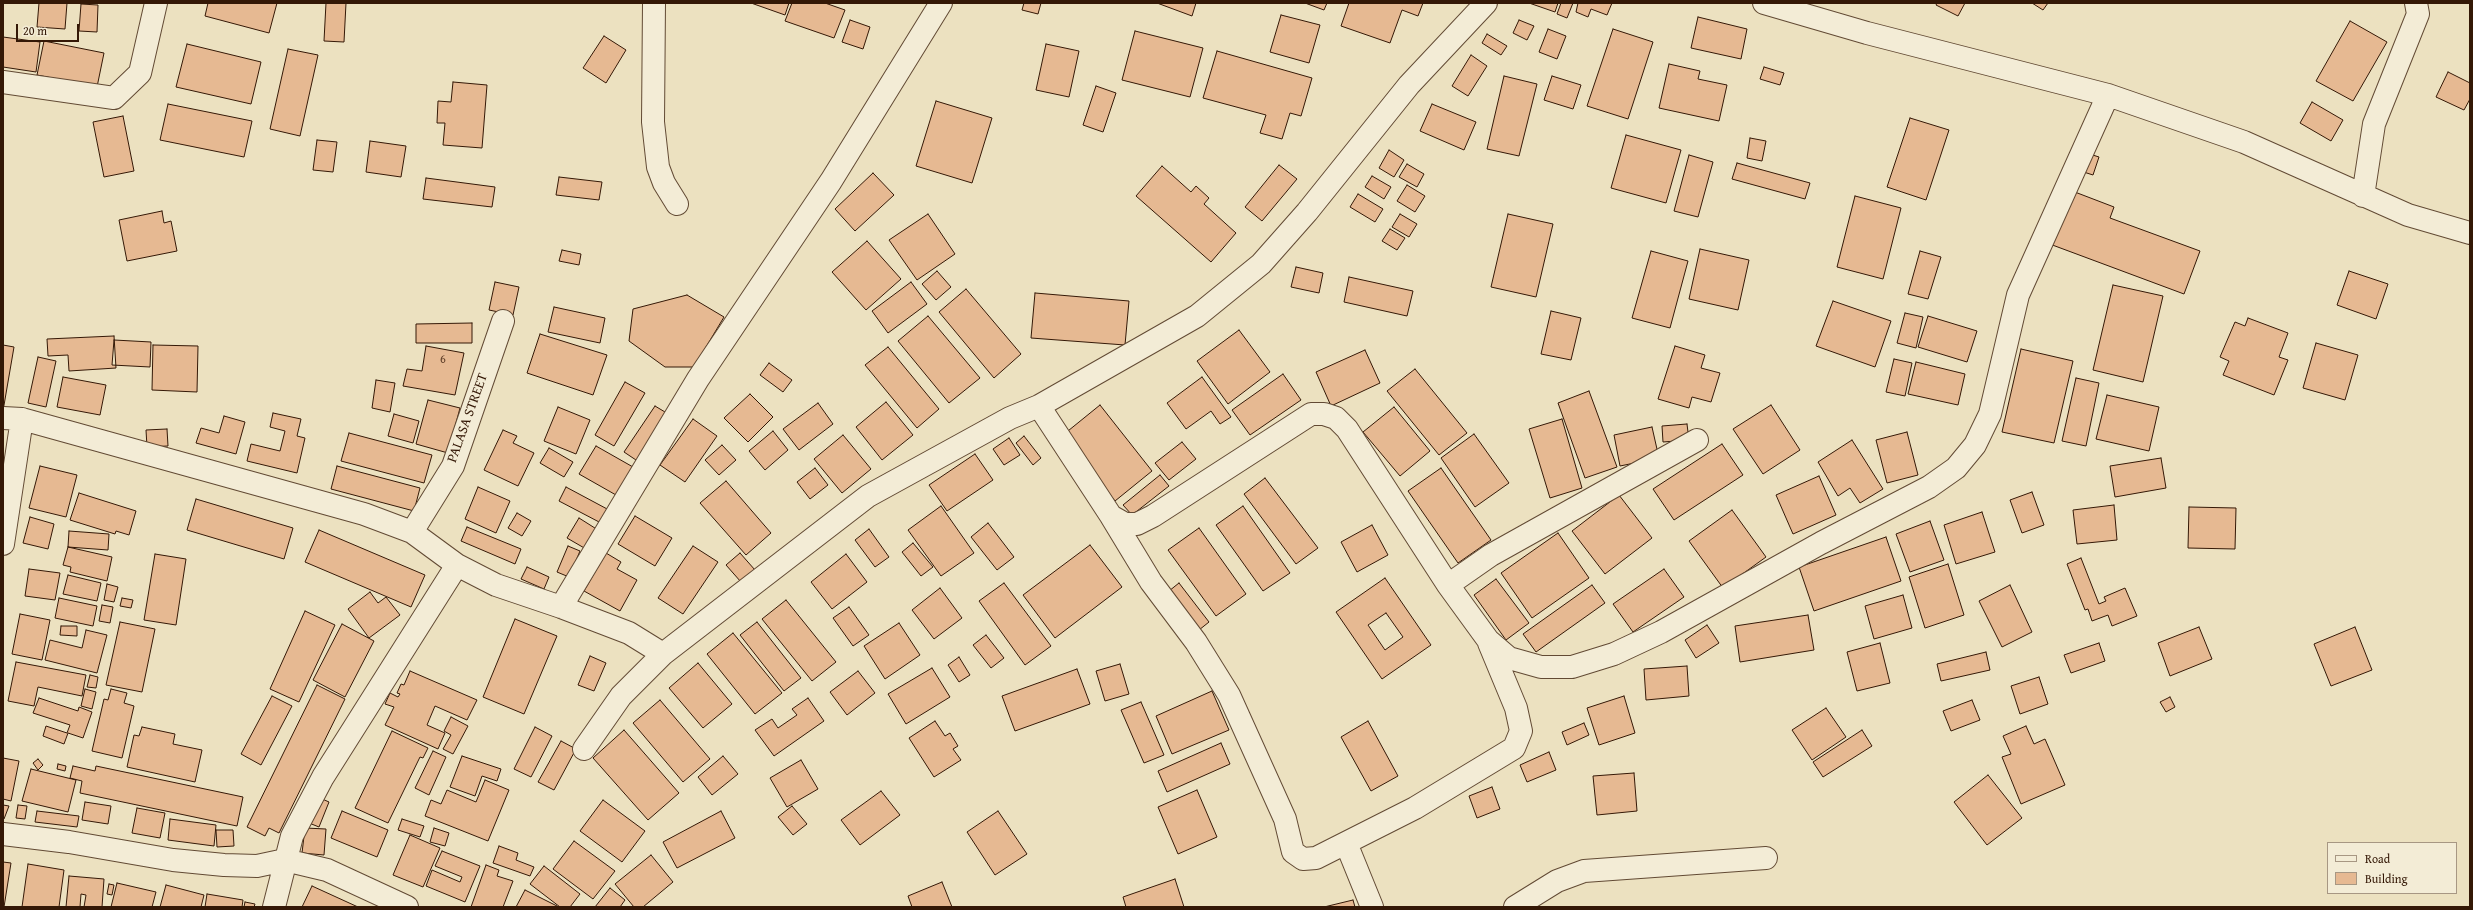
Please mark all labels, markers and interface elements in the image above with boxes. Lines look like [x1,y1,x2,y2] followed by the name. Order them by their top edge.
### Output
[18,16,81,42] scale bar
[23,22,47,39] text: 20 m
[440,353,446,367] house number: 6
[444,371,492,465] street label: PALASA STREET
[2327,842,2457,894] legend
[2365,850,2390,867] text: Road
[2365,870,2408,887] text: Building

